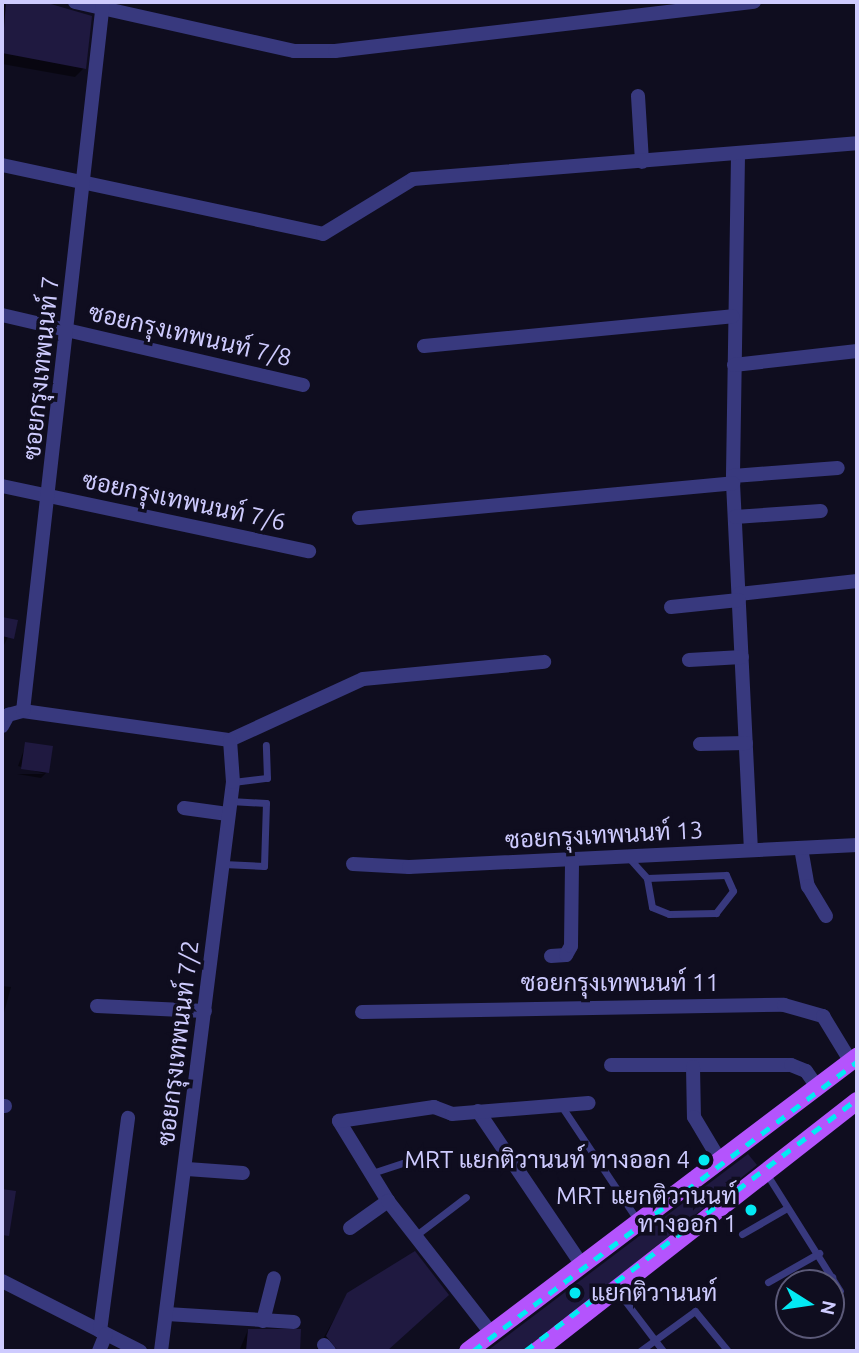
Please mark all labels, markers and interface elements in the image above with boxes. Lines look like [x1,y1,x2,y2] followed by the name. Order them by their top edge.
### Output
[17,275,65,461] street label: ซอยกรุงเทพนนท์ 7
[86,298,294,372] street label: ซอยกรุงเทพนนท์ 7/8
[80,465,288,537] street label: ซอยกรุงเทพนนท์ 7/6
[504,815,704,855] street label: ซอยกรุงเทพนนท์ 13
[151,938,205,1148] street label: ซอยกรุงเทพนนท์ 7/2
[521,969,719,997] street label: ซอยกรุงเทพนนท์ 11
[404,1146,690,1174] place label: MRT แยกติวานนท์ ทางออก 4
[696,1152,712,1168] marker: MRT แยกติวานนท์ ทางออก 4
[556,1182,737,1238] place label: MRT แยกติวานนท์ ทางออก 1
[743,1202,759,1218] marker: MRT แยกติวานนท์ ทางออก 1
[775,1269,845,1339] north arrow
[591,1279,717,1307] place label: แยกติวานนท์
[565,1283,585,1303] marker: แยกติวานนท์
[816,1299,841,1317] text: N

